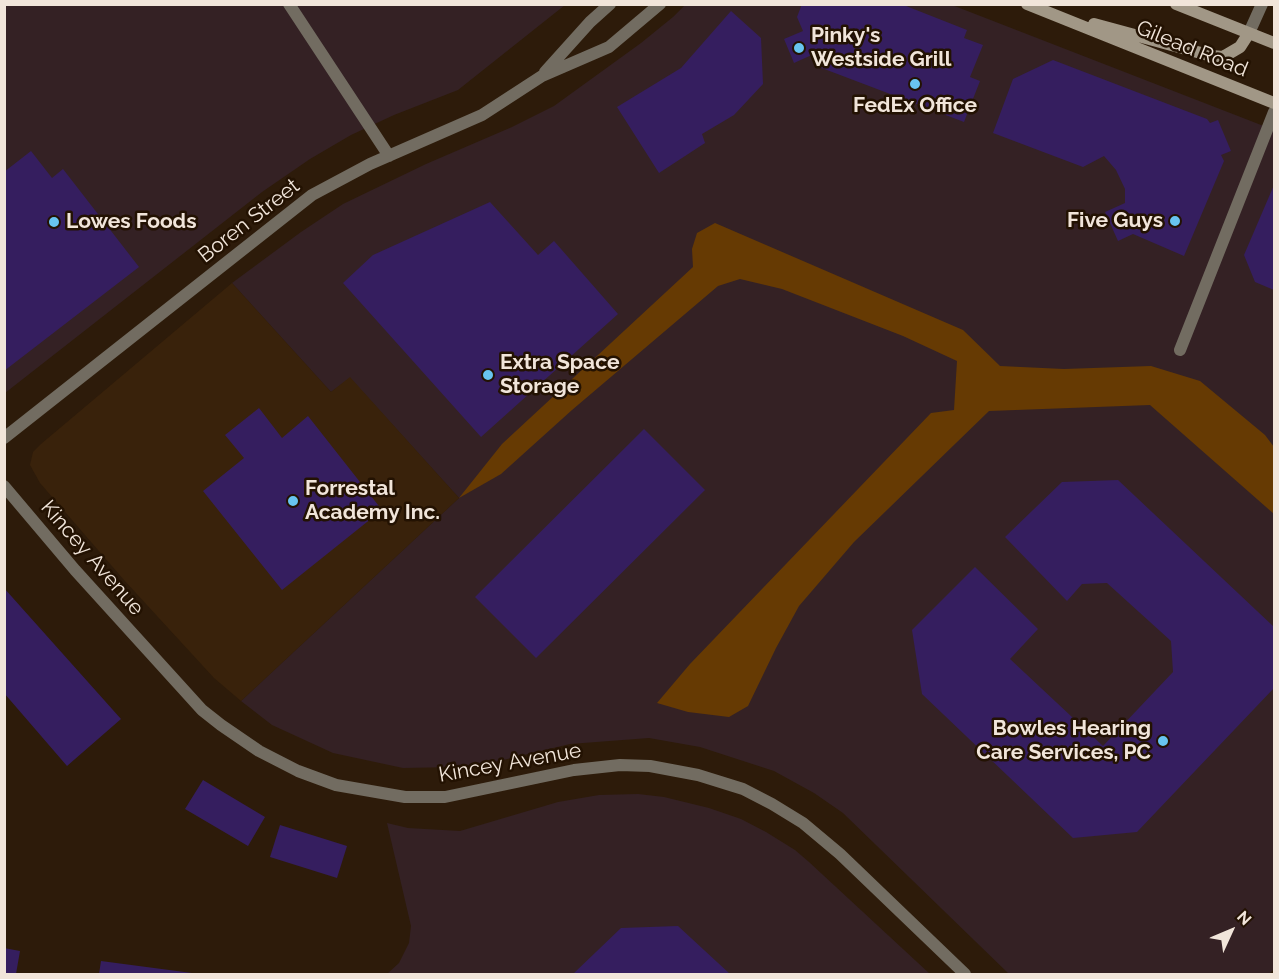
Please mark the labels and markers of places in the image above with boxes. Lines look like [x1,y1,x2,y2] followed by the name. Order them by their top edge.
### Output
[811,23,952,73] place label: Pinky's Westside Grill
[792,41,806,55] marker: Pinky's Westside Grill
[908,77,922,91] marker: FedEx Office
[853,93,977,119] place label: FedEx Office
[1067,208,1163,234] place label: Five Guys
[66,209,197,235] place label: Lowes Foods
[1168,214,1182,228] marker: Five Guys
[47,215,61,229] marker: Lowes Foods
[500,350,619,400] place label: Extra Space Storage
[481,368,495,382] marker: Extra Space Storage
[305,476,440,526] place label: Forrestal Academy Inc.
[286,494,300,508] marker: Forrestal Academy Inc.
[976,716,1151,766] place label: Bowles Hearing Care Services, PC
[1156,734,1170,748] marker: Bowles Hearing Care Services, PC

